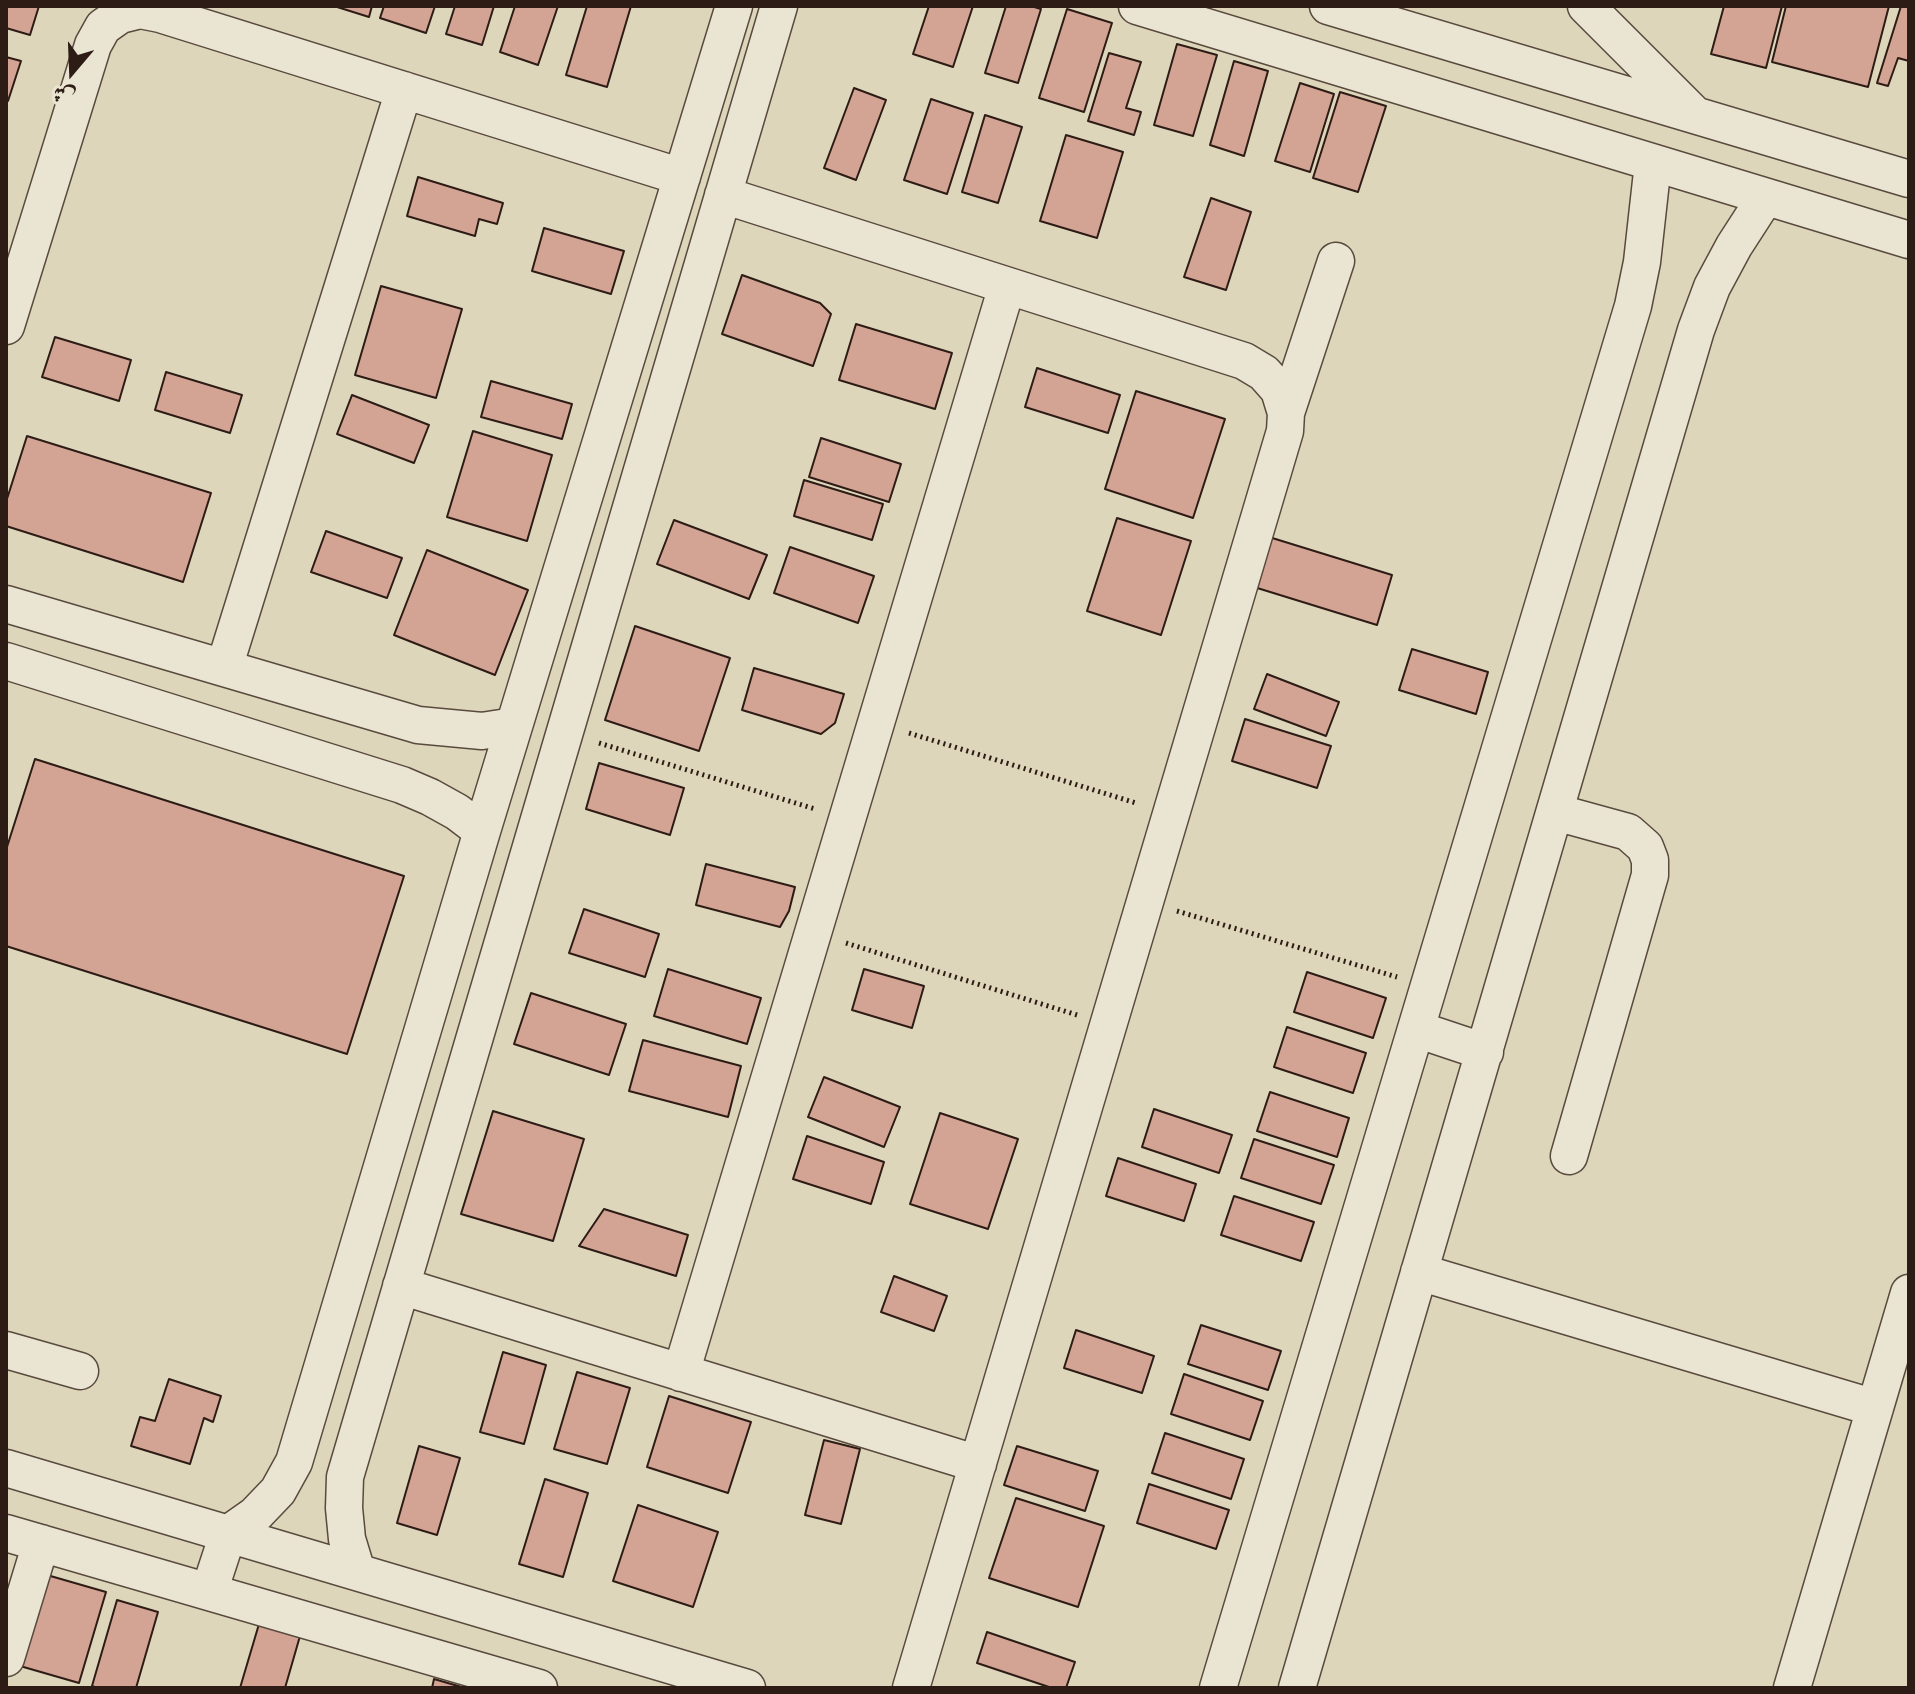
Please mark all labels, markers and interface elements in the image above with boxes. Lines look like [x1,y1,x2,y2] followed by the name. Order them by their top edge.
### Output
[32,32,112,112] north arrow
[49,78,79,111] text: ش

